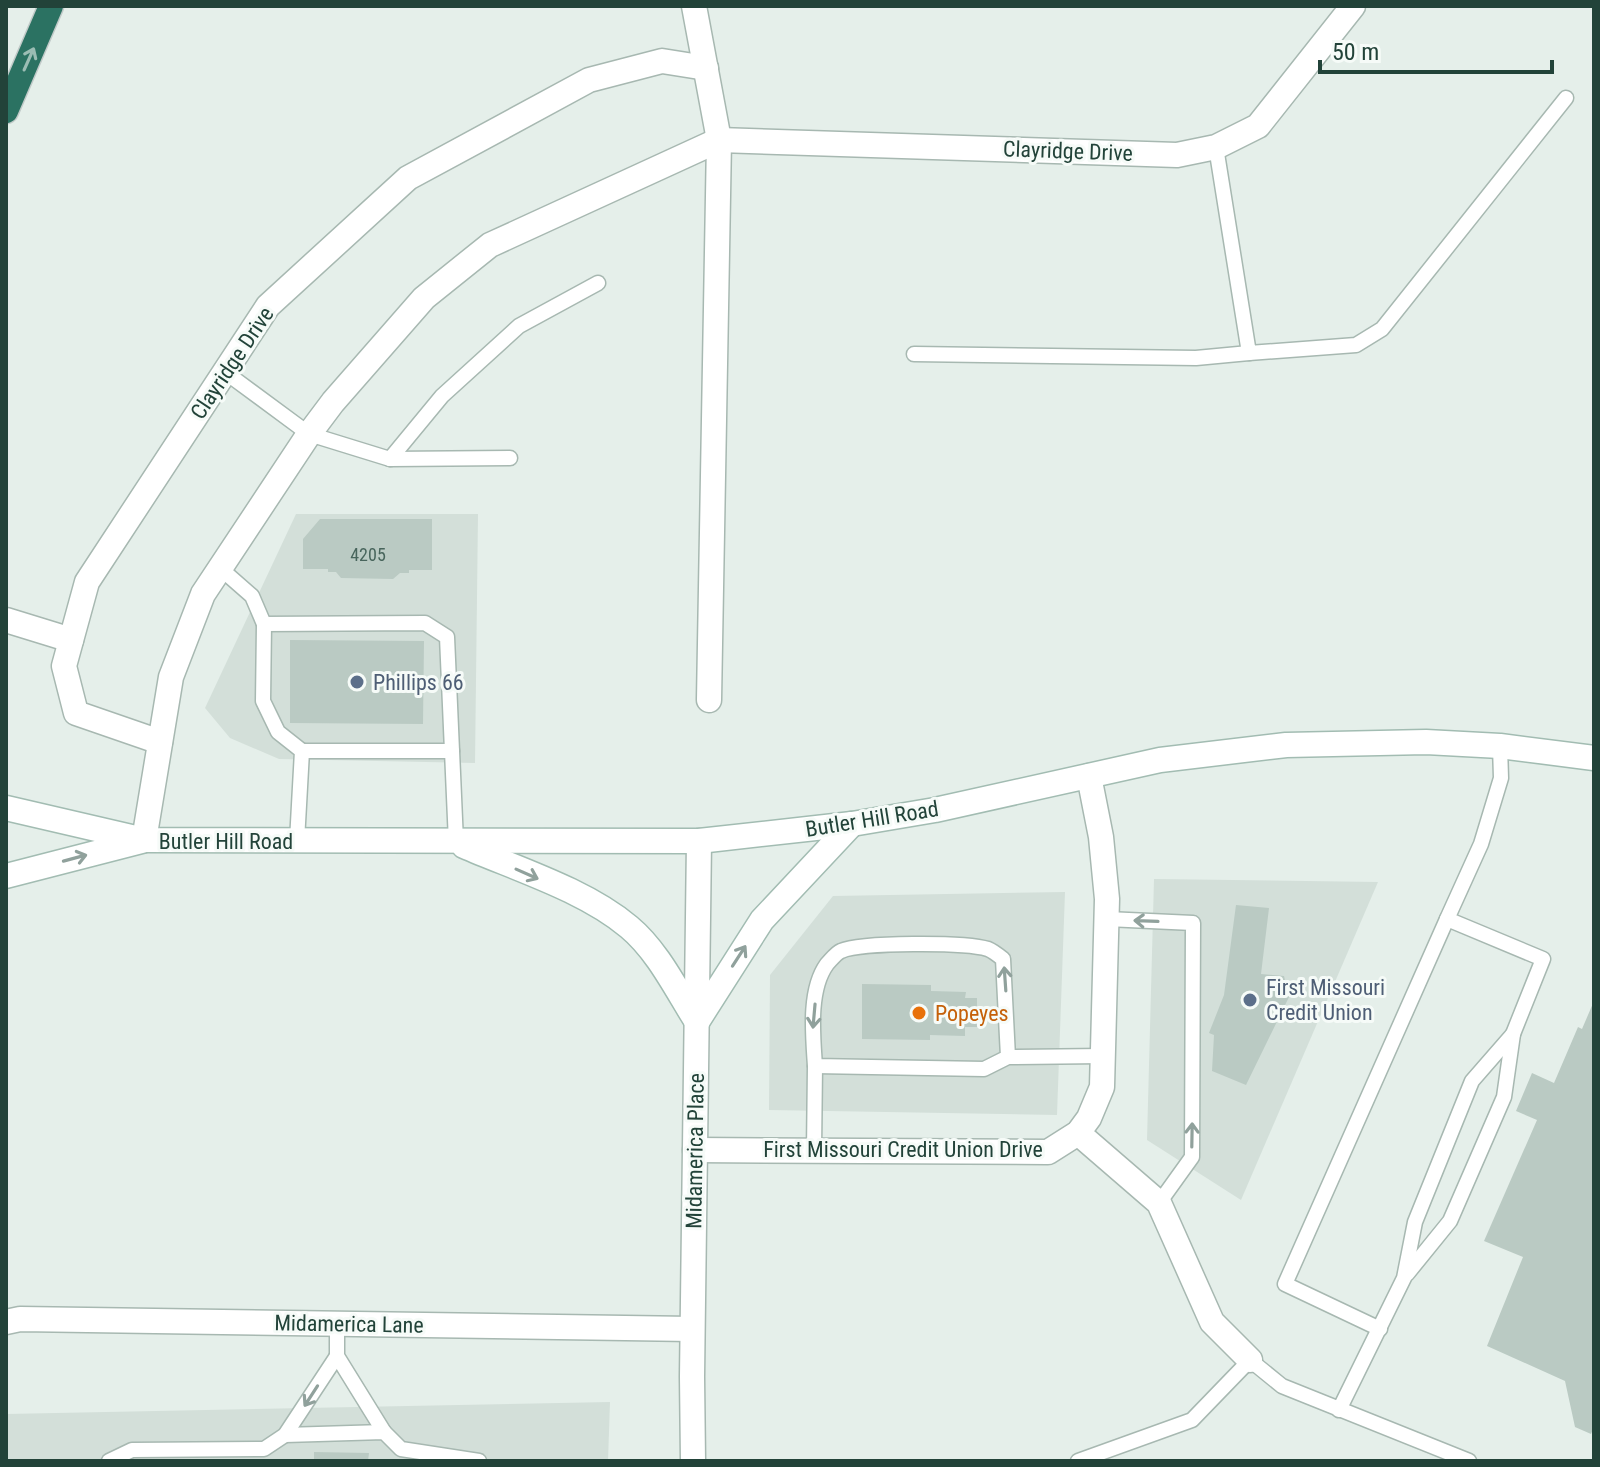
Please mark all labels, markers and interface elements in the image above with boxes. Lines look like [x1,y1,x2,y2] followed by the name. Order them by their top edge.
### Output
[1320,24,1552,74] scale bar
[1332,38,1379,66] text: 50 m
[22,47,37,71] one-way arrow
[1003,136,1133,166] street label: Clayridge Drive
[185,302,279,424] street label: Clayridge Drive
[350,544,386,565] house number: 4205
[373,670,464,695] place label: Phillips 66
[348,673,366,691] marker: Phillips 66
[804,796,940,842] street label: Butler Hill Road
[159,829,293,854] street label: Butler Hill Road
[62,850,87,865] one-way arrow
[515,867,539,882] one-way arrow
[1133,913,1160,928] one-way arrow
[732,945,748,968] one-way arrow
[997,966,1012,993] one-way arrow
[1266,975,1385,1025] place label: First Missouri Credit Union
[1241,991,1259,1009] marker: First Missouri Credit Union
[935,1001,1009,1026] place label: Popeyes
[806,1002,821,1029] one-way arrow
[910,1004,928,1022] marker: Popeyes
[681,1073,709,1229] street label: Midamerica Place
[1184,1122,1200,1149] one-way arrow
[763,1137,1043,1162] street label: First Missouri Credit Union Drive
[274,1310,424,1338] street label: Midamerica Lane
[303,1384,320,1406] one-way arrow

